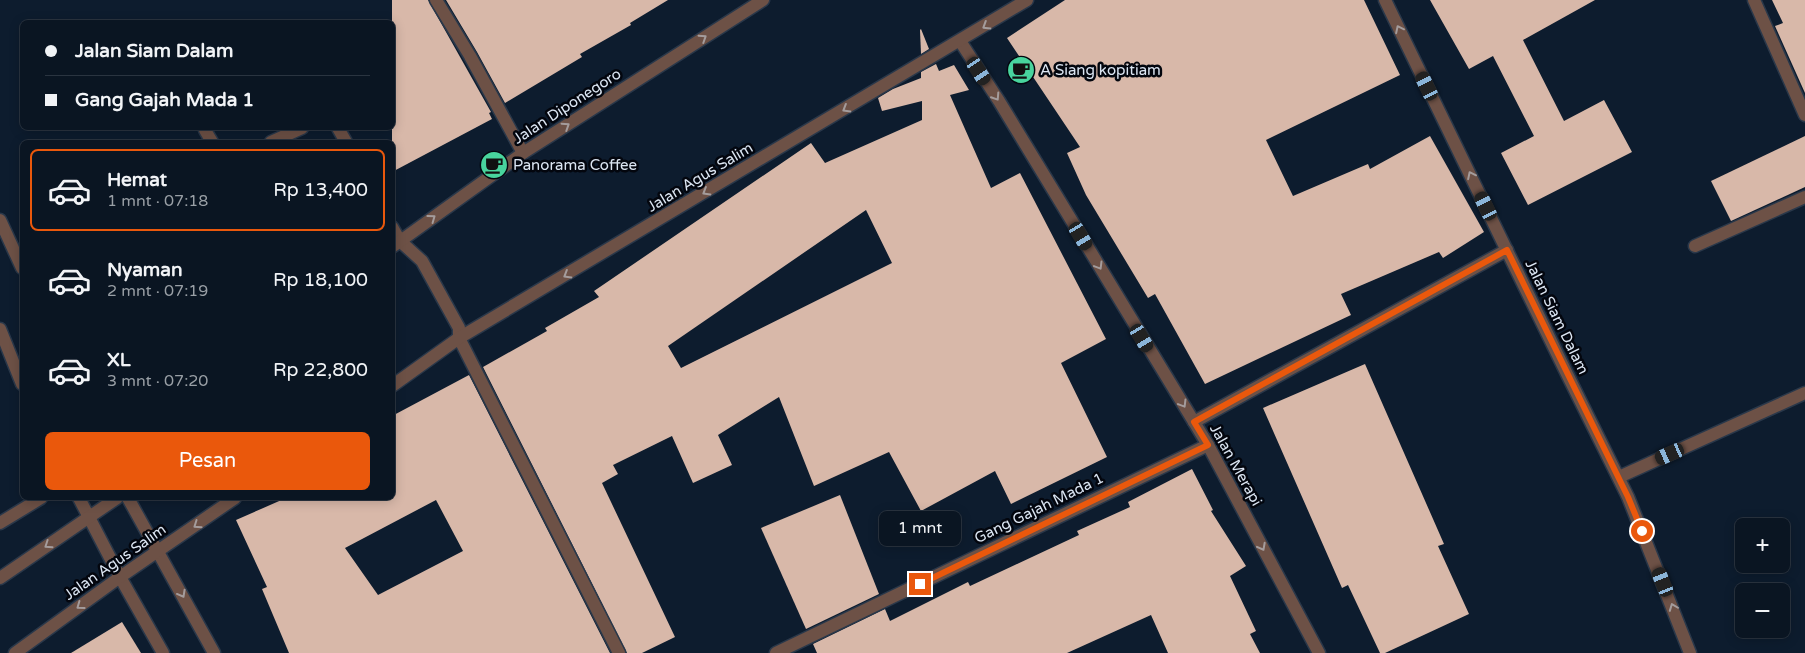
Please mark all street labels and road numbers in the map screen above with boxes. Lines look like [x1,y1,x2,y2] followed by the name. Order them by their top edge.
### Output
[510,64,624,148] street label: Jalan Diponegoro
[644,138,756,216] street label: Jalan Agus Salim
[1522,257,1592,377] street label: Jalan Siam Dalam
[1206,421,1266,509] street label: Jalan Merapi
[971,469,1107,547] street label: Gang Gajah Mada 1
[61,520,169,604] street label: Jalan Agus Salim

